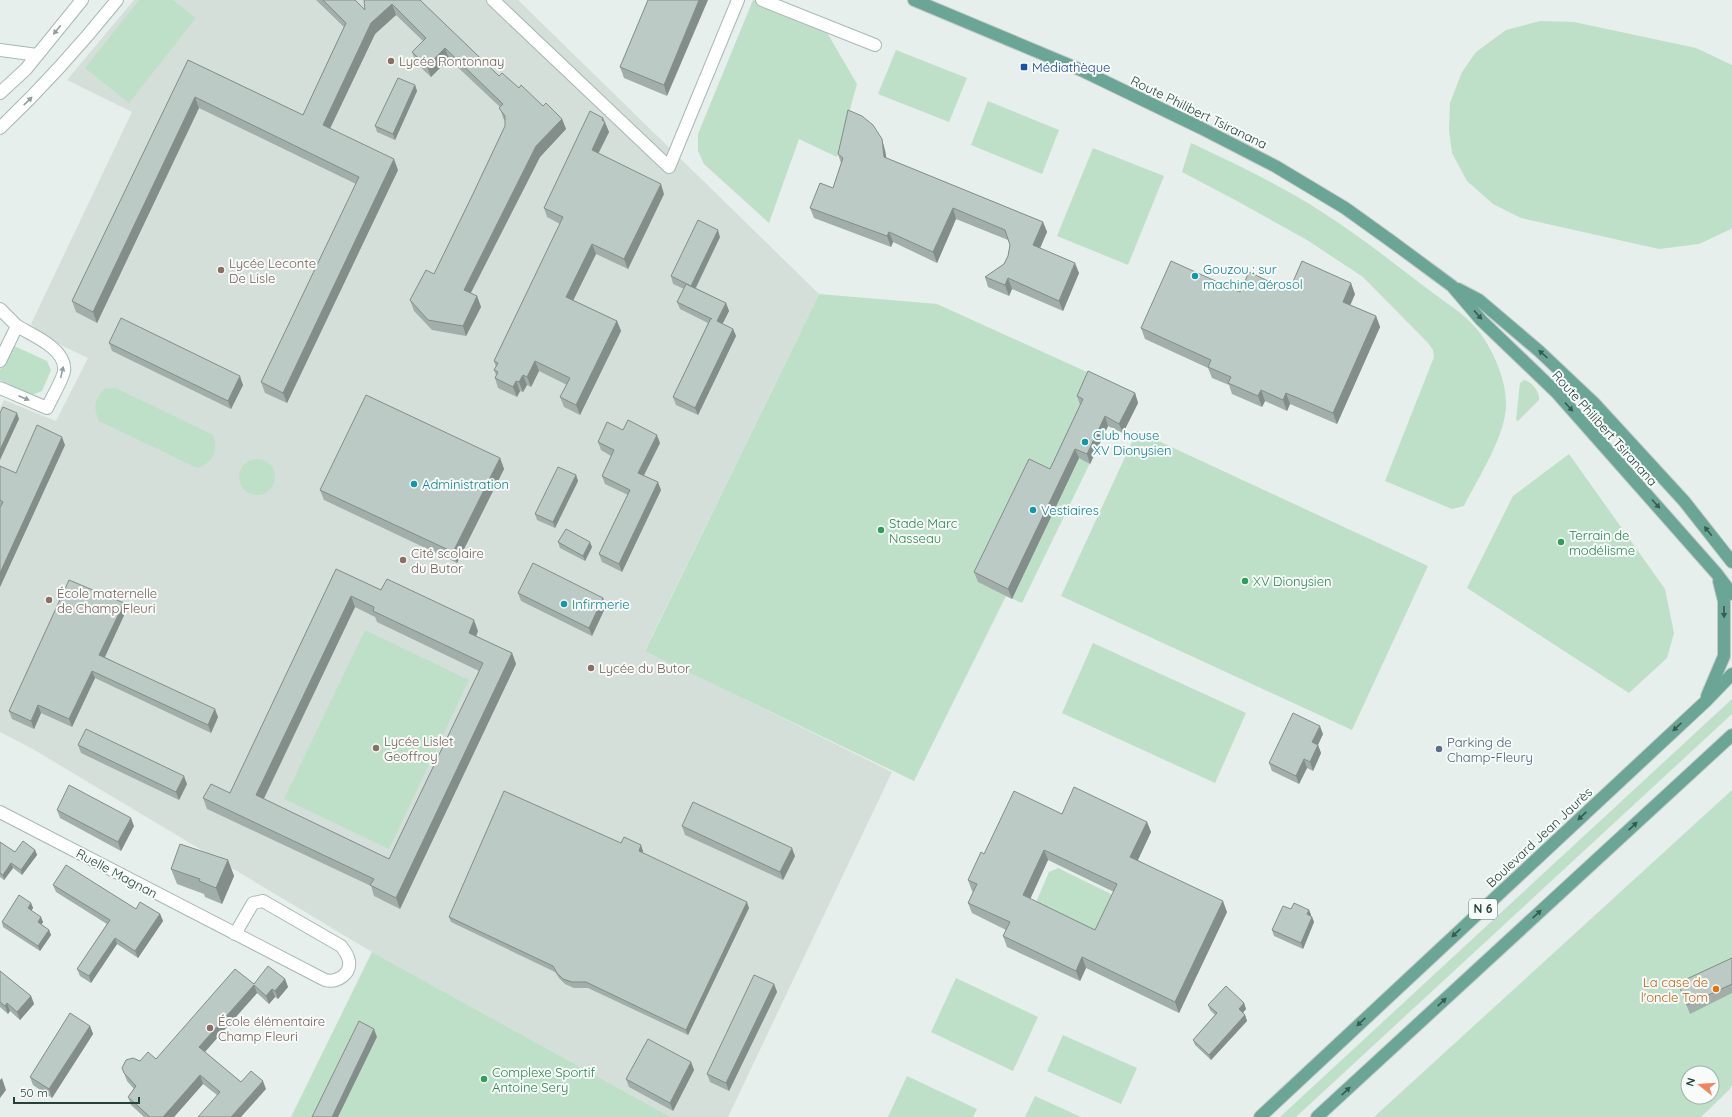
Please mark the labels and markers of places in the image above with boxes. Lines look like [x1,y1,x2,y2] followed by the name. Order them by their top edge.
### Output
[399,53,504,69] place label: Lycée Rontonnay
[386,56,396,66] marker: Lycée Rontonnay
[1032,59,1110,75] place label: Médiathèque
[1019,62,1029,72] marker: Médiathèque
[229,255,316,286] place label: Lycée Leconte De Lisle
[1203,261,1303,292] place label: Gouzou : sur machine aérosol
[216,265,226,275] marker: Lycée Leconte De Lisle
[1190,271,1200,281] marker: Gouzou : sur machine aérosol
[1093,427,1172,458] place label: Club house XV Dionysien
[1080,437,1090,447] marker: Club house XV Dionysien
[422,476,509,492] place label: Administration
[409,479,419,489] marker: Administration
[1041,502,1099,518] place label: Vestiaires
[1028,505,1038,515] marker: Vestiaires
[889,515,958,546] place label: Stade Marc Nasseau
[876,525,886,535] marker: Stade Marc Nasseau
[1569,527,1635,558] place label: Terrain de modélisme
[1556,537,1566,547] marker: Terrain de modélisme
[411,545,484,576] place label: Cité scolaire du Butor
[398,555,408,565] marker: Cité scolaire du Butor
[1253,573,1332,589] place label: XV Dionysien
[1240,576,1250,586] marker: XV Dionysien
[57,585,157,616] place label: École maternelle de Champ Fleuri
[44,595,54,605] marker: École maternelle de Champ Fleuri
[572,596,630,612] place label: Infirmerie
[559,599,569,609] marker: Infirmerie
[599,660,690,676] place label: Lycée du Butor
[586,663,596,673] marker: Lycée du Butor
[384,733,453,764] place label: Lycée Lislet Geoffroy
[1447,734,1533,765] place label: Parking de Champ-Fleury
[371,743,381,753] marker: Lycée Lislet Geoffroy
[1434,744,1444,754] marker: Parking de Champ-Fleury
[1641,974,1708,1005] place label: La case de l'oncle Tom
[1711,984,1721,994] marker: La case de l'oncle Tom
[218,1013,325,1044] place label: École élémentaire Champ Fleuri
[205,1023,215,1033] marker: École élémentaire Champ Fleuri
[492,1064,595,1095] place label: Complexe Sportif Antoine Sery
[479,1074,489,1084] marker: Complexe Sportif Antoine Sery

